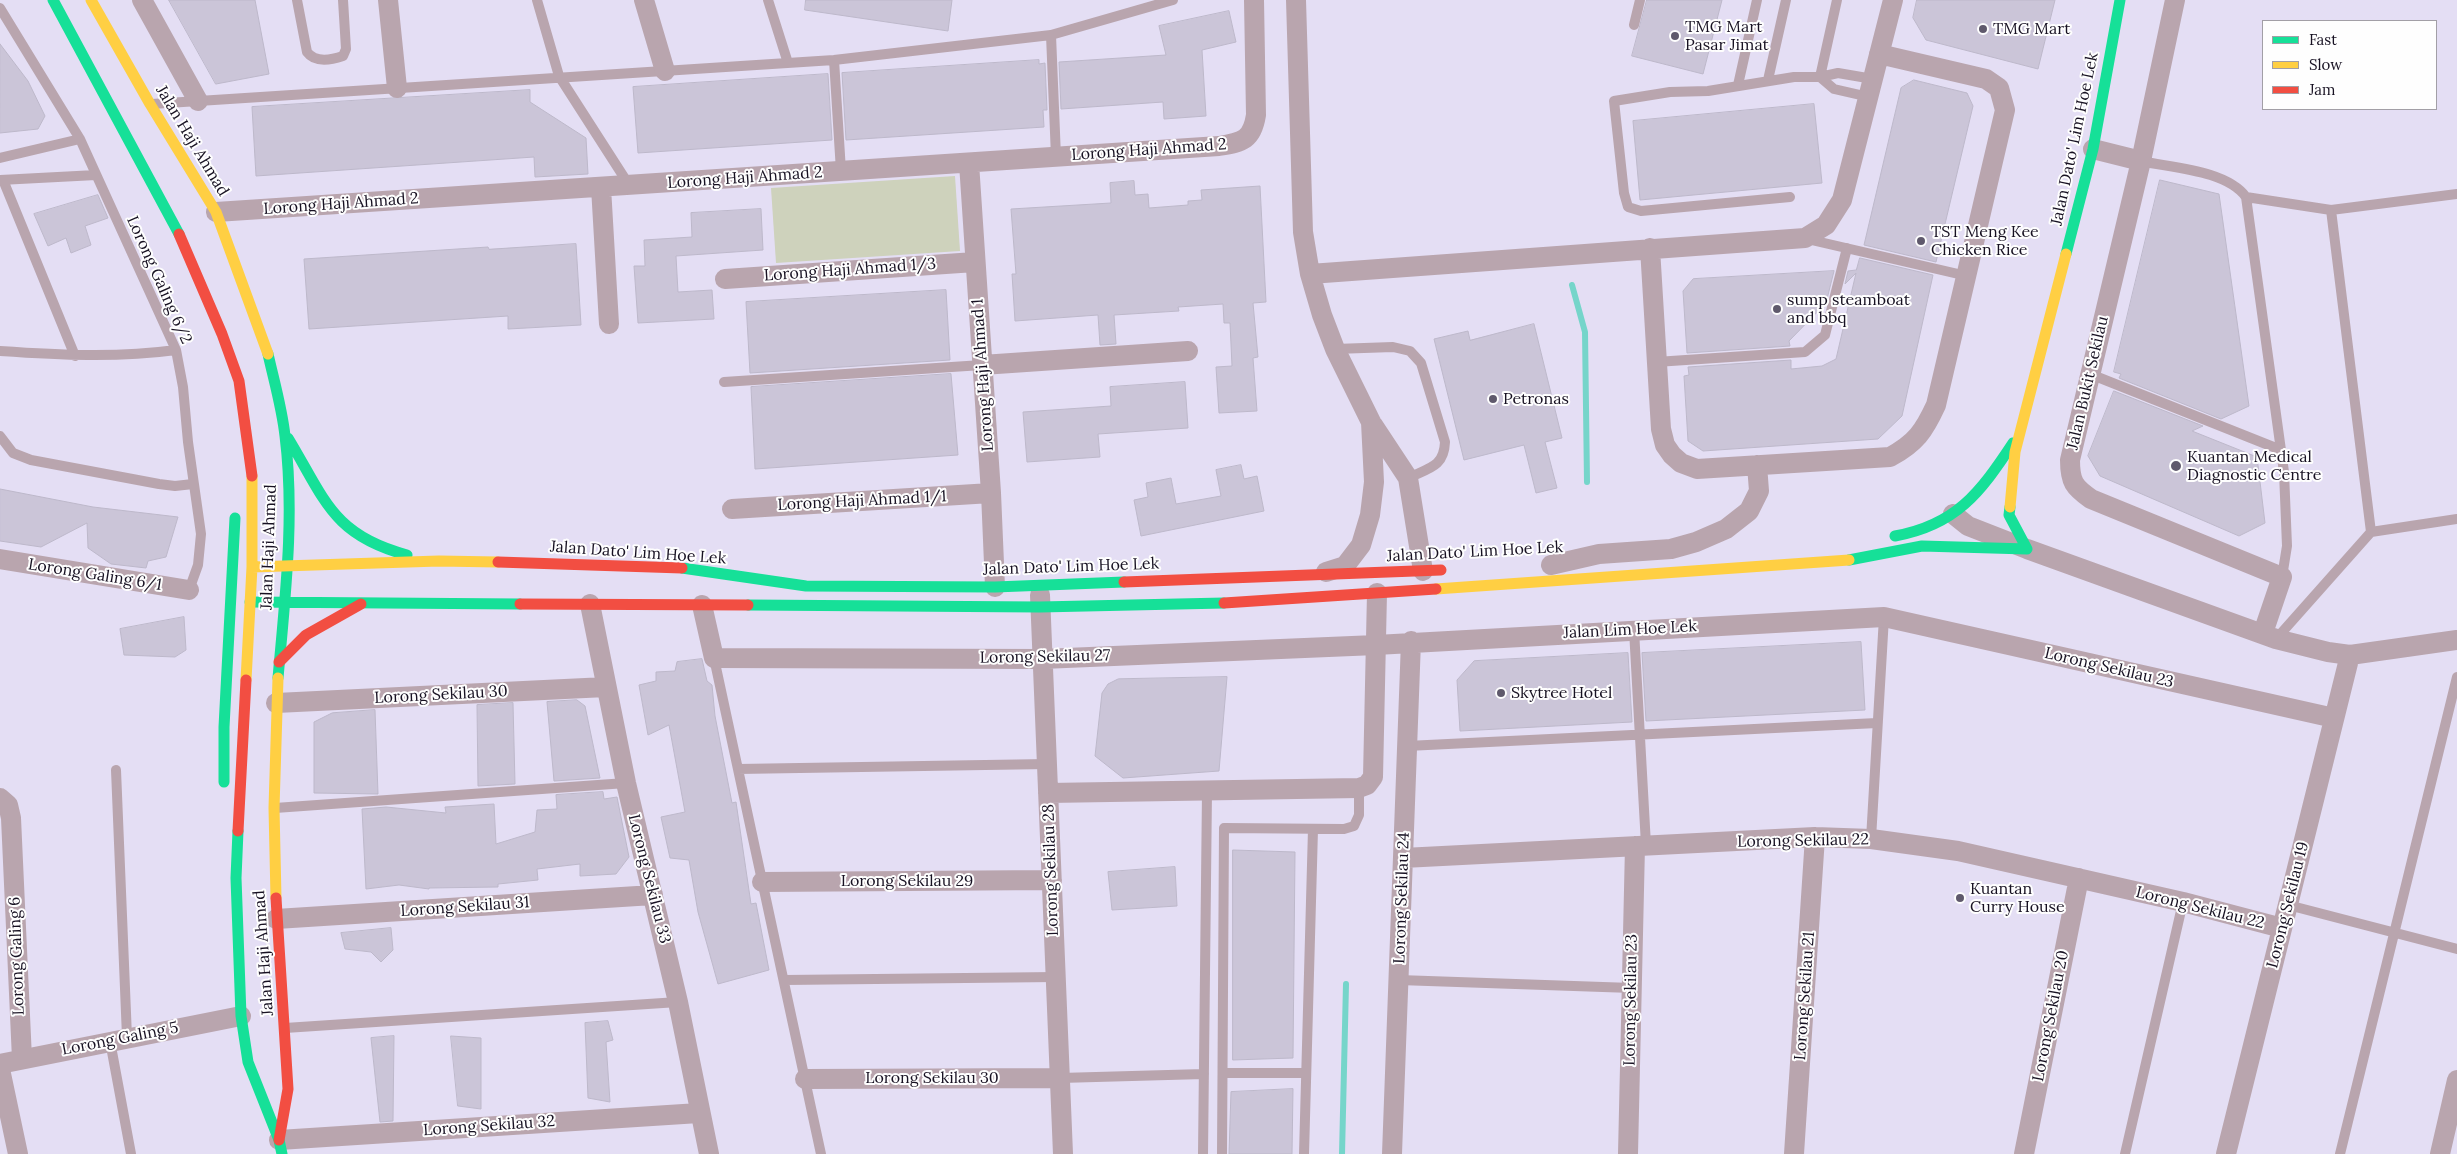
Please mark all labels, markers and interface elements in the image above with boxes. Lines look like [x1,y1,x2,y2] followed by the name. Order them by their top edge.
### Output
[1685,17,1769,55] place label: TMG Mart Pasar Jimat
[1993,19,2070,39] place label: TMG Mart
[2262,20,2437,110] legend
[1977,23,1989,35] marker: TMG Mart
[1669,30,1681,42] marker: TMG Mart Pasar Jimat
[2309,30,2337,49] text: Fast
[2047,51,2103,227] street label: Jalan Dato' Lim Hoe Lek
[2309,55,2342,74] text: Slow
[2309,80,2336,99] text: Jam
[151,82,233,200] street label: Jalan Haji Ahmad
[1071,135,1227,165] street label: Lorong Haji Ahmad 2
[667,163,823,193] street label: Lorong Haji Ahmad 2
[263,189,419,219] street label: Lorong Haji Ahmad 2
[122,213,196,347] street label: Lorong Galing 6/2
[1931,222,2039,260] place label: TST Meng Kee Chicken Rice
[1915,235,1927,247] marker: TST Meng Kee Chicken Rice
[763,254,937,286] street label: Lorong Haji Ahmad 1/3
[1787,290,1910,328] place label: sump steamboat and bbq
[968,298,998,452] street label: Lorong Haji Ahmad 1
[1771,303,1783,315] marker: sump steamboat and bbq
[2063,314,2113,452] street label: Jalan Bukit Sekilau
[1503,389,1569,409] place label: Petronas
[1487,393,1499,405] marker: Petronas
[2187,447,2322,485] place label: Kuantan Medical Diagnostic Centre
[2169,459,2183,473] marker: Kuantan Medical Diagnostic Centre
[257,484,281,610] street label: Jalan Haji Ahmad
[777,487,947,515] street label: Lorong Haji Ahmad 1/1
[549,537,727,569] street label: Jalan Dato' Lim Hoe Lek
[1386,538,1564,566] street label: Jalan Dato' Lim Hoe Lek
[982,554,1160,580] street label: Jalan Dato' Lim Hoe Lek
[27,555,163,595] street label: Lorong Galing 6/1
[1563,617,1697,643] street label: Jalan Lim Hoe Lek
[2043,644,2175,692] street label: Lorong Sekilau 23
[980,646,1110,668] street label: Lorong Sekilau 27
[374,682,508,708] street label: Lorong Sekilau 30
[1511,683,1612,703] place label: Skytree Hotel
[1495,687,1507,699] marker: Skytree Hotel
[1039,804,1063,936] street label: Lorong Sekilau 28
[624,812,674,946] street label: Lorong Sekilau 33
[1737,830,1869,852] street label: Lorong Sekilau 22
[1390,832,1414,964] street label: Lorong Sekilau 24
[2263,840,2313,970] street label: Lorong Sekilau 19
[841,871,973,891] street label: Lorong Sekilau 29
[1970,879,2065,917] place label: Kuantan Curry House
[2134,883,2266,933] street label: Lorong Sekilau 22
[250,890,278,1016] street label: Jalan Haji Ahmad
[1954,892,1966,904] marker: Kuantan Curry House
[400,893,530,921] street label: Lorong Sekilau 31
[5,896,29,1016] street label: Lorong Galing 6
[1791,931,1819,1061] street label: Lorong Sekilau 21
[1620,934,1642,1066] street label: Lorong Sekilau 23
[2029,949,2073,1083] street label: Lorong Sekilau 20
[60,1018,180,1060] street label: Lorong Galing 5
[865,1068,999,1088] street label: Lorong Sekilau 30
[422,1112,556,1140] street label: Lorong Sekilau 32

